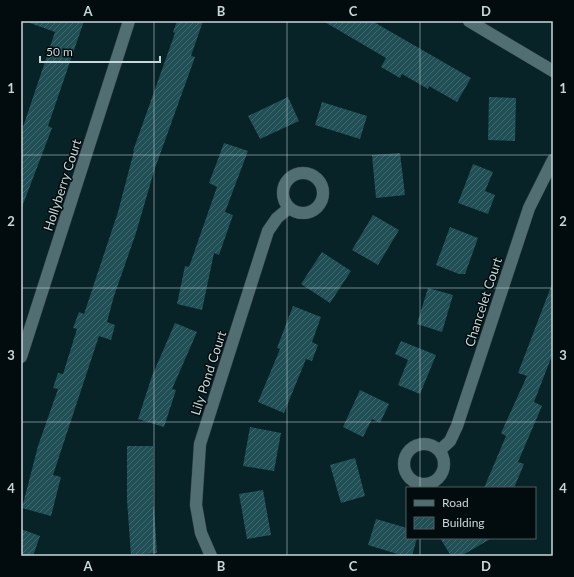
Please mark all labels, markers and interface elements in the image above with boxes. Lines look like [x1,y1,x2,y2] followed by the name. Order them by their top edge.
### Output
[82,3,93,19] text: A
[217,3,226,19] text: B
[349,3,358,19] text: C
[481,3,491,19] text: D
[40,38,160,64] scale bar
[46,44,73,59] text: 50 m
[7,80,15,96] text: 1
[559,80,567,96] text: 1
[40,137,85,233] street label: Hollyberry Court
[7,213,15,229] text: 2
[559,213,567,229] text: 2
[461,255,505,349] street label: Chancelet Court
[187,328,229,417] street label: Lily Pond Court
[7,347,15,363] text: 3
[559,347,567,363] text: 3
[7,480,15,496] text: 4
[559,480,567,496] text: 4
[406,487,536,539] legend
[442,495,469,510] text: Road
[442,515,485,530] text: Building
[82,558,93,574] text: A
[217,558,226,574] text: B
[349,558,358,574] text: C
[481,558,491,574] text: D

